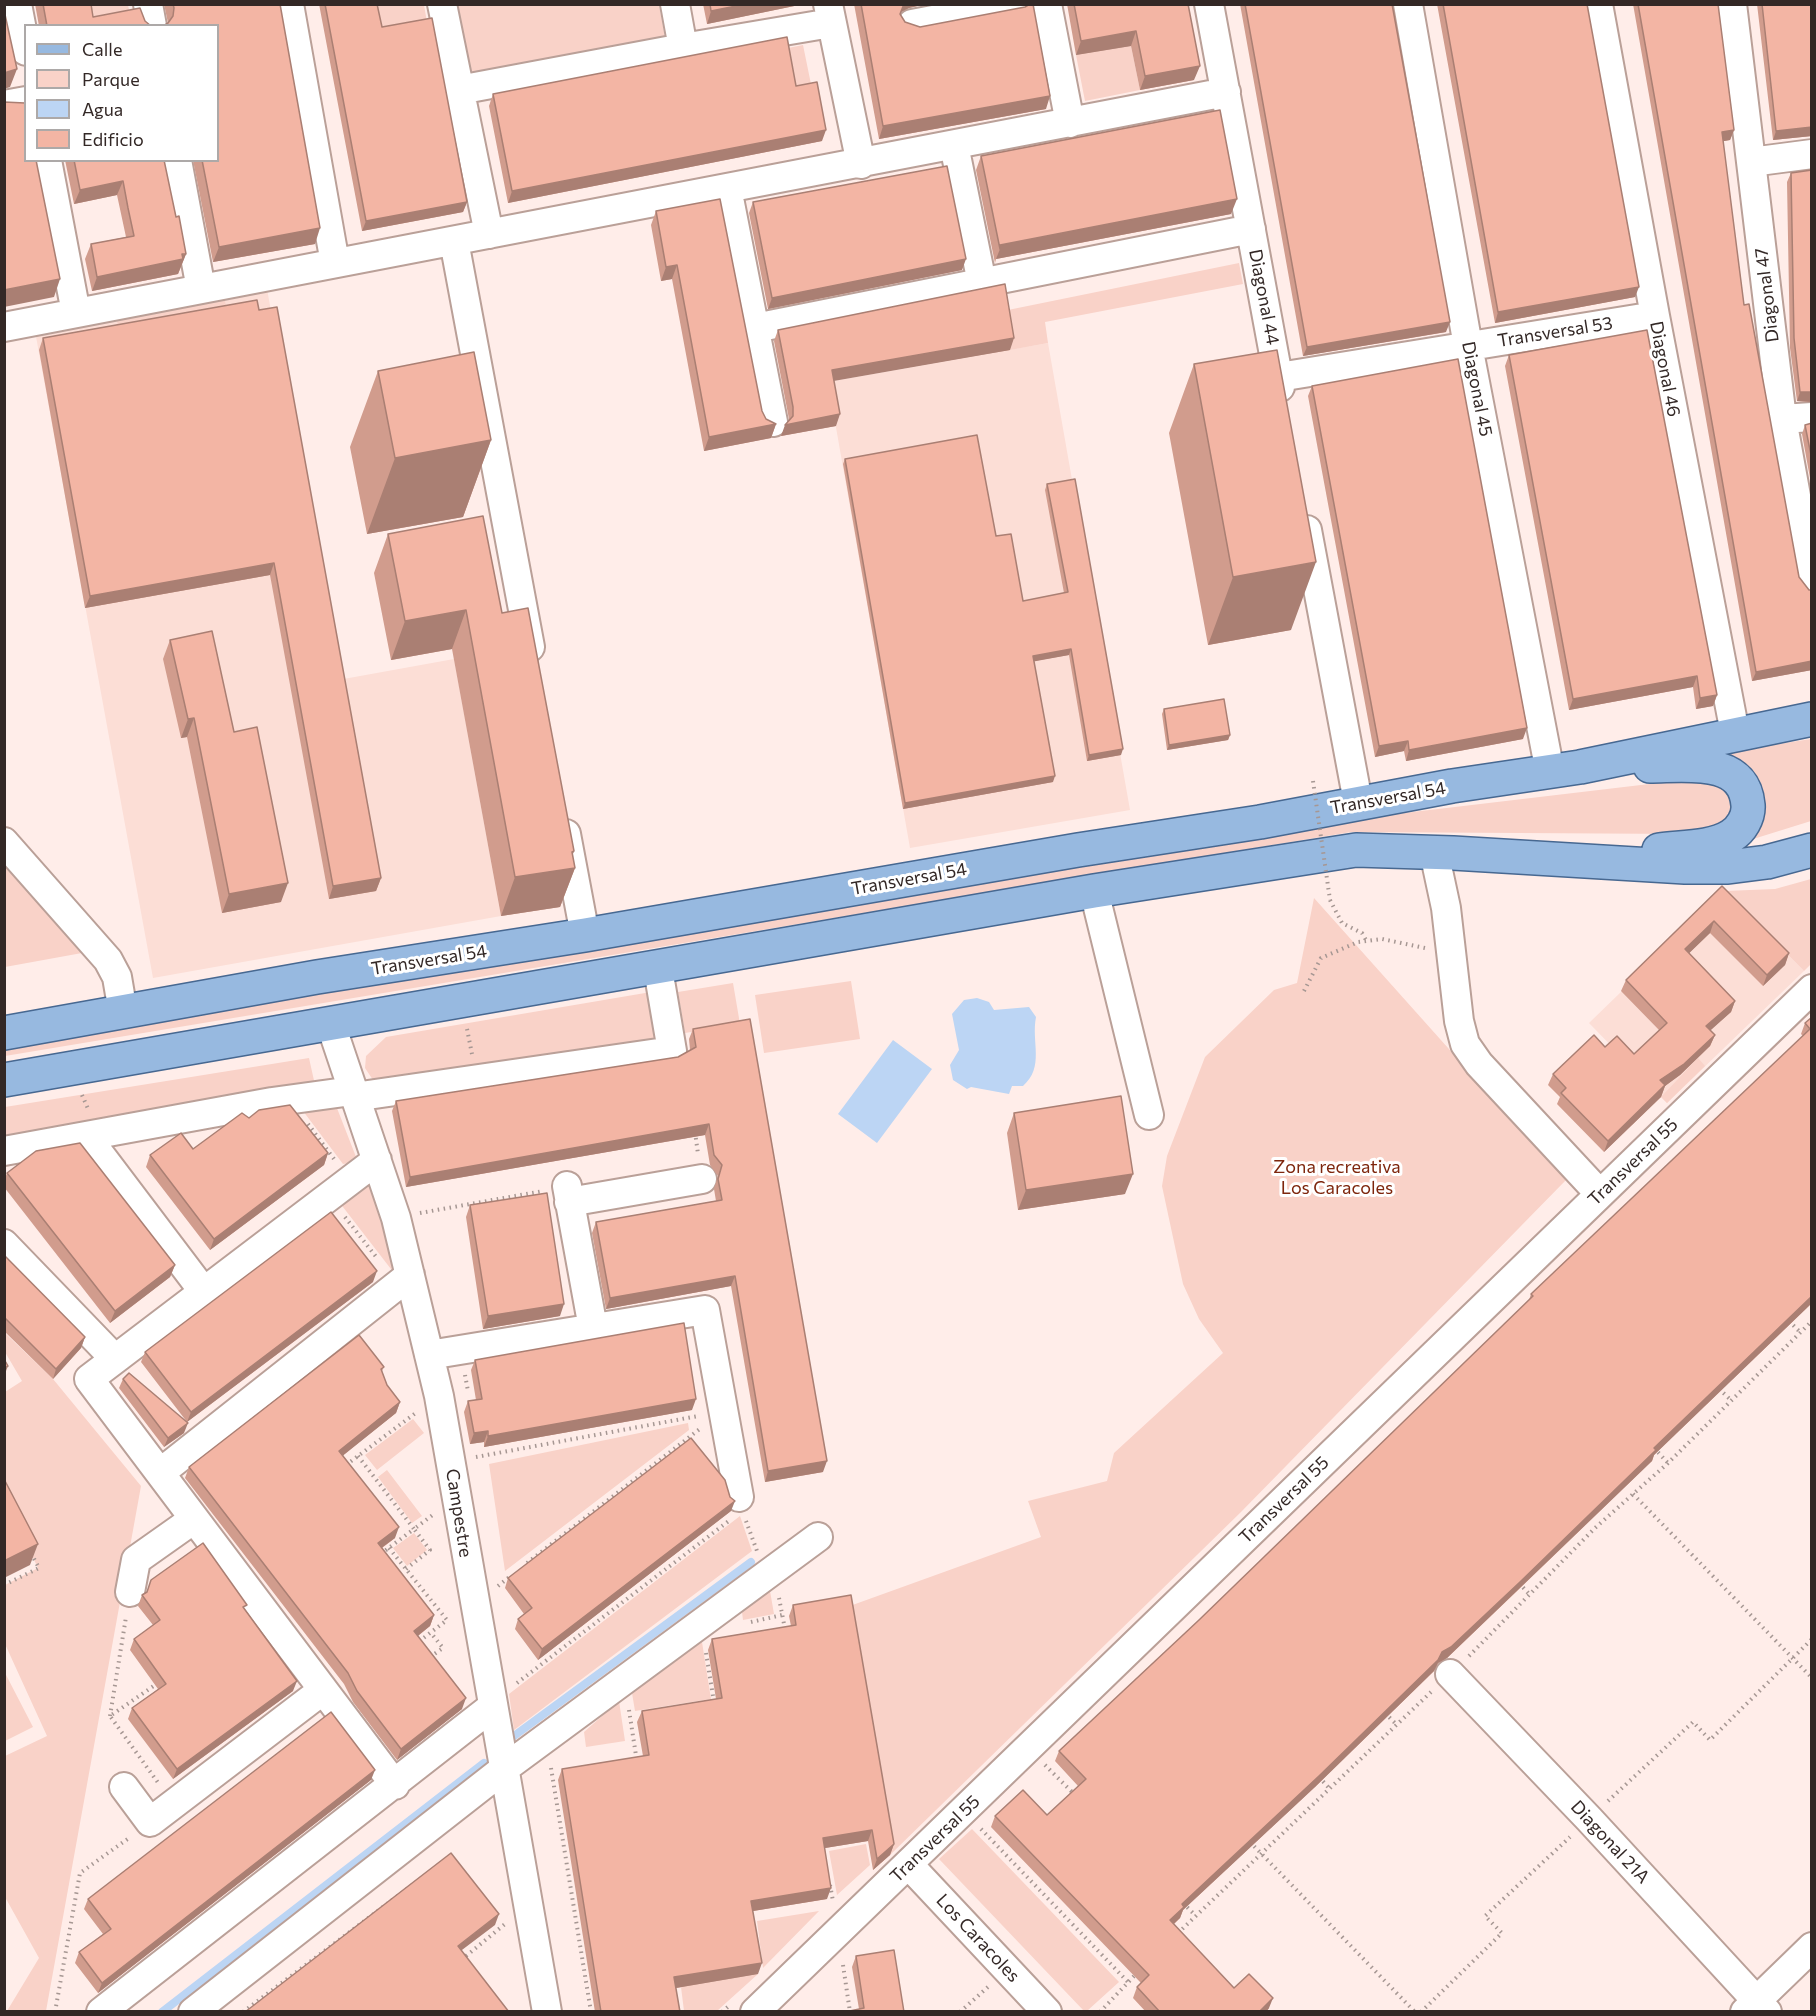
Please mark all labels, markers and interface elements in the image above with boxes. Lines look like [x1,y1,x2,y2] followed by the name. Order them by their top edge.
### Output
[24,24,219,162] legend
[82,38,122,60] text: Calle
[82,68,140,90] text: Parque
[82,98,123,120] text: Agua
[82,128,144,150] text: Edificio
[1750,246,1784,344] street label: Diagonal 47
[1244,247,1284,347] street label: Diagonal 44
[1496,312,1614,352] street label: Transversal 53
[1645,319,1685,419] street label: Diagonal 46
[1457,340,1497,438] street label: Diagonal 45
[1329,777,1447,819] street label: Transversal 54
[850,858,968,900] street label: Transversal 54
[370,940,488,980] street label: Transversal 54
[1584,1114,1682,1210] street label: Transversal 55
[1273,1156,1401,1198] park label: Zona recreativa Los Caracoles
[1235,1452,1333,1548] street label: Transversal 55
[441,1467,477,1559] street label: Campestre
[886,1791,984,1887] street label: Transversal 55
[1566,1796,1654,1888] street label: Diagonal 21A
[932,1889,1024,1987] street label: Los Caracoles

